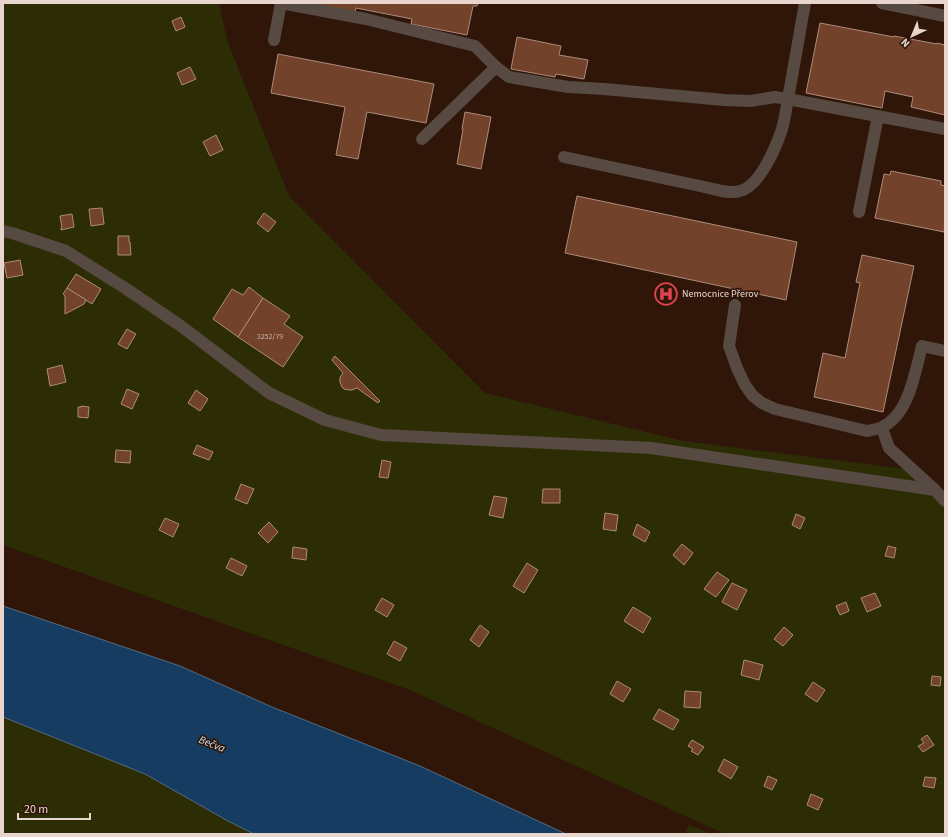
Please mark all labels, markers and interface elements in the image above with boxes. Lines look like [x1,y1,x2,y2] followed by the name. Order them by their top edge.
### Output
[892,16,932,56] north arrow
[898,35,913,51] text: N
[653,281,679,307] hospital icon: Nemocnice Přerov
[682,287,759,301] place label: Nemocnice Přerov
[257,331,283,342] house number: 3252/79
[197,732,228,756] water label: Bečva
[18,795,90,821] scale bar
[24,801,48,818] text: 20 m

